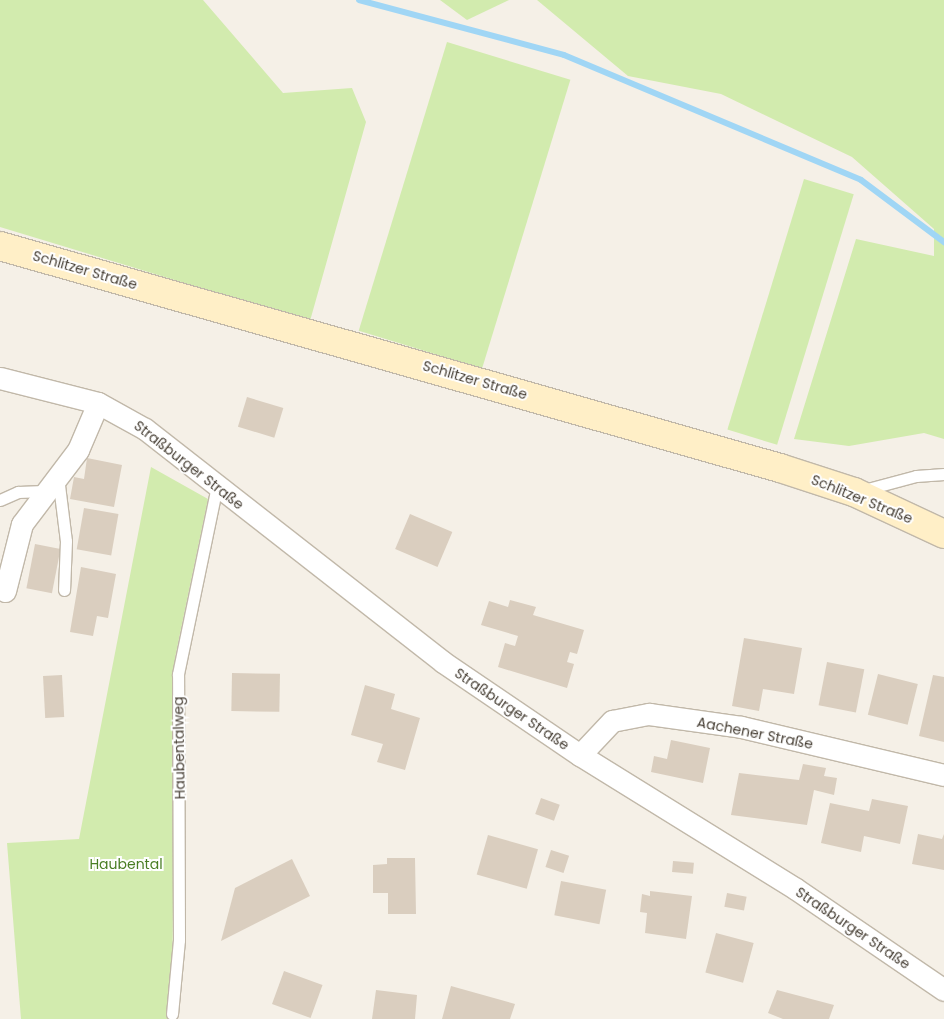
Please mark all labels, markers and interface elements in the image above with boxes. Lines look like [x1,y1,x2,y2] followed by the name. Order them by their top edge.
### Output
[31,247,139,293] street label: Schlitzer Straße
[421,357,529,403] street label: Schlitzer Straße
[131,417,247,513] street label: Straßburger Straße
[809,471,915,527] street label: Schlitzer Straße
[452,664,572,754] street label: Straßburger Straße
[170,696,188,800] street label: Haubentalweg
[696,714,814,752] street label: Aachener Straße
[89,856,163,872] park label: Haubental
[793,883,913,973] street label: Straßburger Straße

